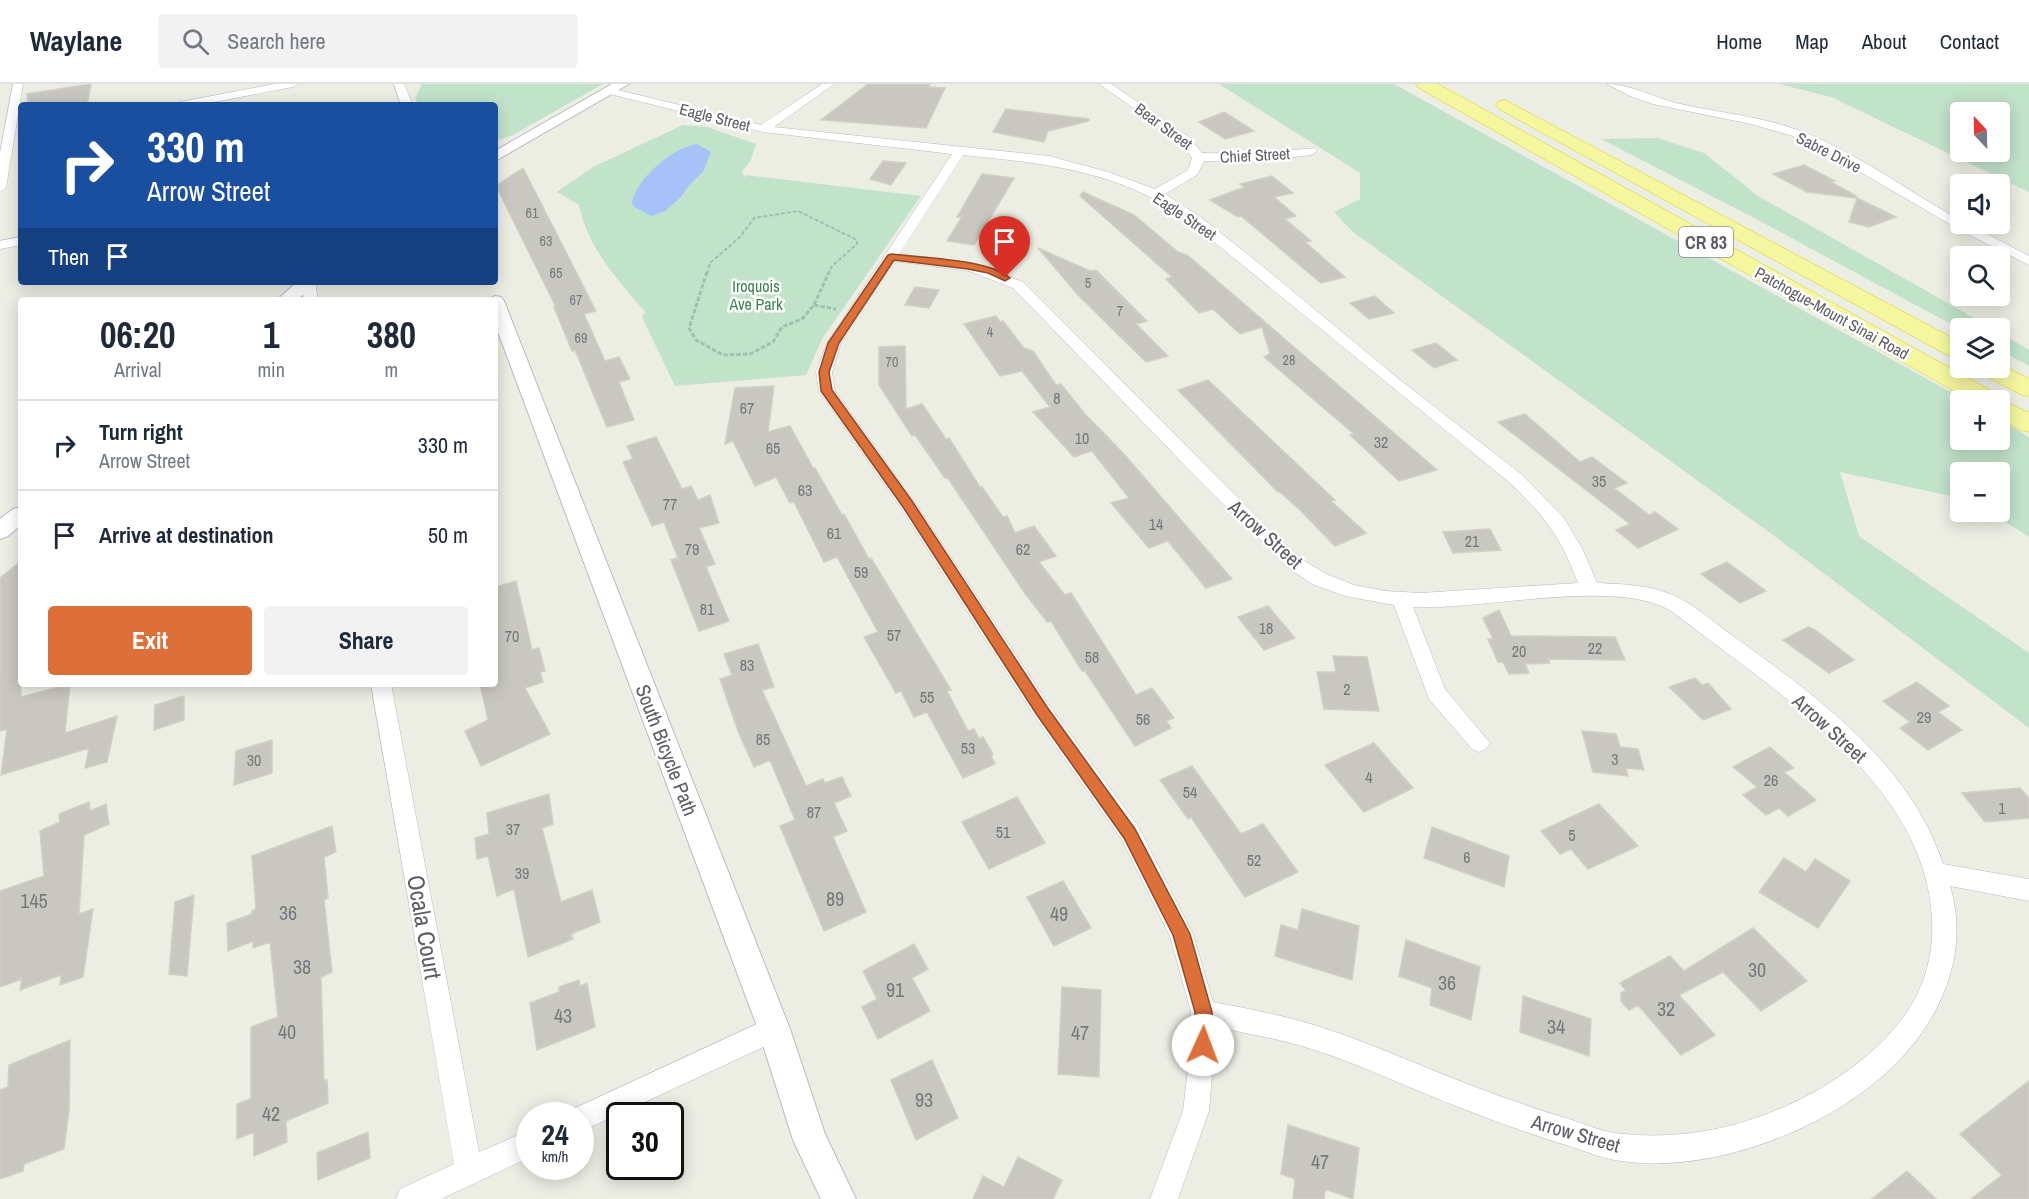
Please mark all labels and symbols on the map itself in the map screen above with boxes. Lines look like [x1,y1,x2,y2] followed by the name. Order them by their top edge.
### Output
[677,98,753,136] street label: Eagle Street
[1131,98,1198,155] street label: Bear Street
[1950,102,2010,162] north arrow
[1793,126,1865,178] street label: Sabre Drive
[1219,142,1291,168] street label: Chief Street
[1149,187,1221,246] street label: Eagle Street
[526,204,539,222] house number: 61
[979,216,1030,278] pin
[1679,227,1733,257] road number: CR 83
[540,232,552,250] house number: 63
[1751,261,1913,365] street label: Patchogue-Mount Sinai Road
[550,264,562,282] house number: 65
[1085,274,1091,292] house number: 5
[728,275,783,315] park label: Iroquois Ave Park
[570,291,582,309] house number: 67
[1117,302,1123,320] house number: 7
[987,323,994,341] house number: 4
[575,329,587,347] house number: 69
[1283,351,1295,369] house number: 28
[886,353,898,371] house number: 70
[1053,387,1061,409] house number: 8
[740,397,754,419] house number: 67
[1075,427,1089,449] house number: 10
[1374,431,1388,453] house number: 32
[766,437,780,459] house number: 65
[1592,470,1606,492] house number: 35
[798,479,812,501] house number: 63
[663,493,677,515] house number: 77
[1222,493,1309,575] street label: Arrow Street
[1149,513,1163,535] house number: 14
[827,522,842,544] house number: 61
[1465,530,1480,552] house number: 21
[685,538,699,560] house number: 79
[1016,538,1030,560] house number: 62
[854,561,868,583] house number: 59
[700,598,715,620] house number: 81
[1259,617,1273,639] house number: 18
[887,624,901,646] house number: 57
[505,625,519,647] house number: 70
[1588,637,1602,659] house number: 22
[1512,640,1526,662] house number: 20
[1085,646,1099,668] house number: 58
[740,654,754,676] house number: 83
[1343,678,1351,700] house number: 2
[630,680,704,820] street label: South Bicycle Path
[920,686,934,708] house number: 55
[1786,687,1873,769] street label: Arrow Street
[1917,706,1931,728] house number: 29
[1136,708,1150,730] house number: 56
[756,728,770,750] house number: 85
[961,737,975,759] house number: 53
[1611,748,1619,770] house number: 3
[247,749,261,771] house number: 30
[1365,766,1373,788] house number: 4
[1764,769,1778,791] house number: 26
[1183,781,1197,803] house number: 54
[1998,797,2006,819] house number: 1
[807,801,821,823] house number: 87
[506,818,520,840] house number: 37
[996,821,1011,843] house number: 51
[1568,824,1576,846] house number: 5
[1463,846,1471,868] house number: 6
[1247,849,1261,871] house number: 52
[515,862,529,884] house number: 39
[400,873,450,982] street label: Ocala Court
[826,885,844,912] house number: 89
[20,887,48,914] house number: 145
[279,899,297,926] house number: 36
[1050,900,1068,927] house number: 49
[293,953,311,980] house number: 38
[1748,956,1766,983] house number: 30
[1438,969,1456,996] house number: 36
[886,976,904,1003] house number: 91
[1657,995,1675,1022] house number: 32
[554,1002,572,1029] house number: 43
[1171,1013,1235,1077] position arrow
[1547,1013,1565,1040] house number: 34
[278,1018,296,1045] house number: 40
[1071,1019,1089,1046] house number: 47
[915,1086,933,1113] house number: 93
[262,1100,280,1127] house number: 42
[606,1102,684,1180] speed limit sign: 30
[1528,1107,1624,1159] street label: Arrow Street
[1311,1148,1329,1175] house number: 47

